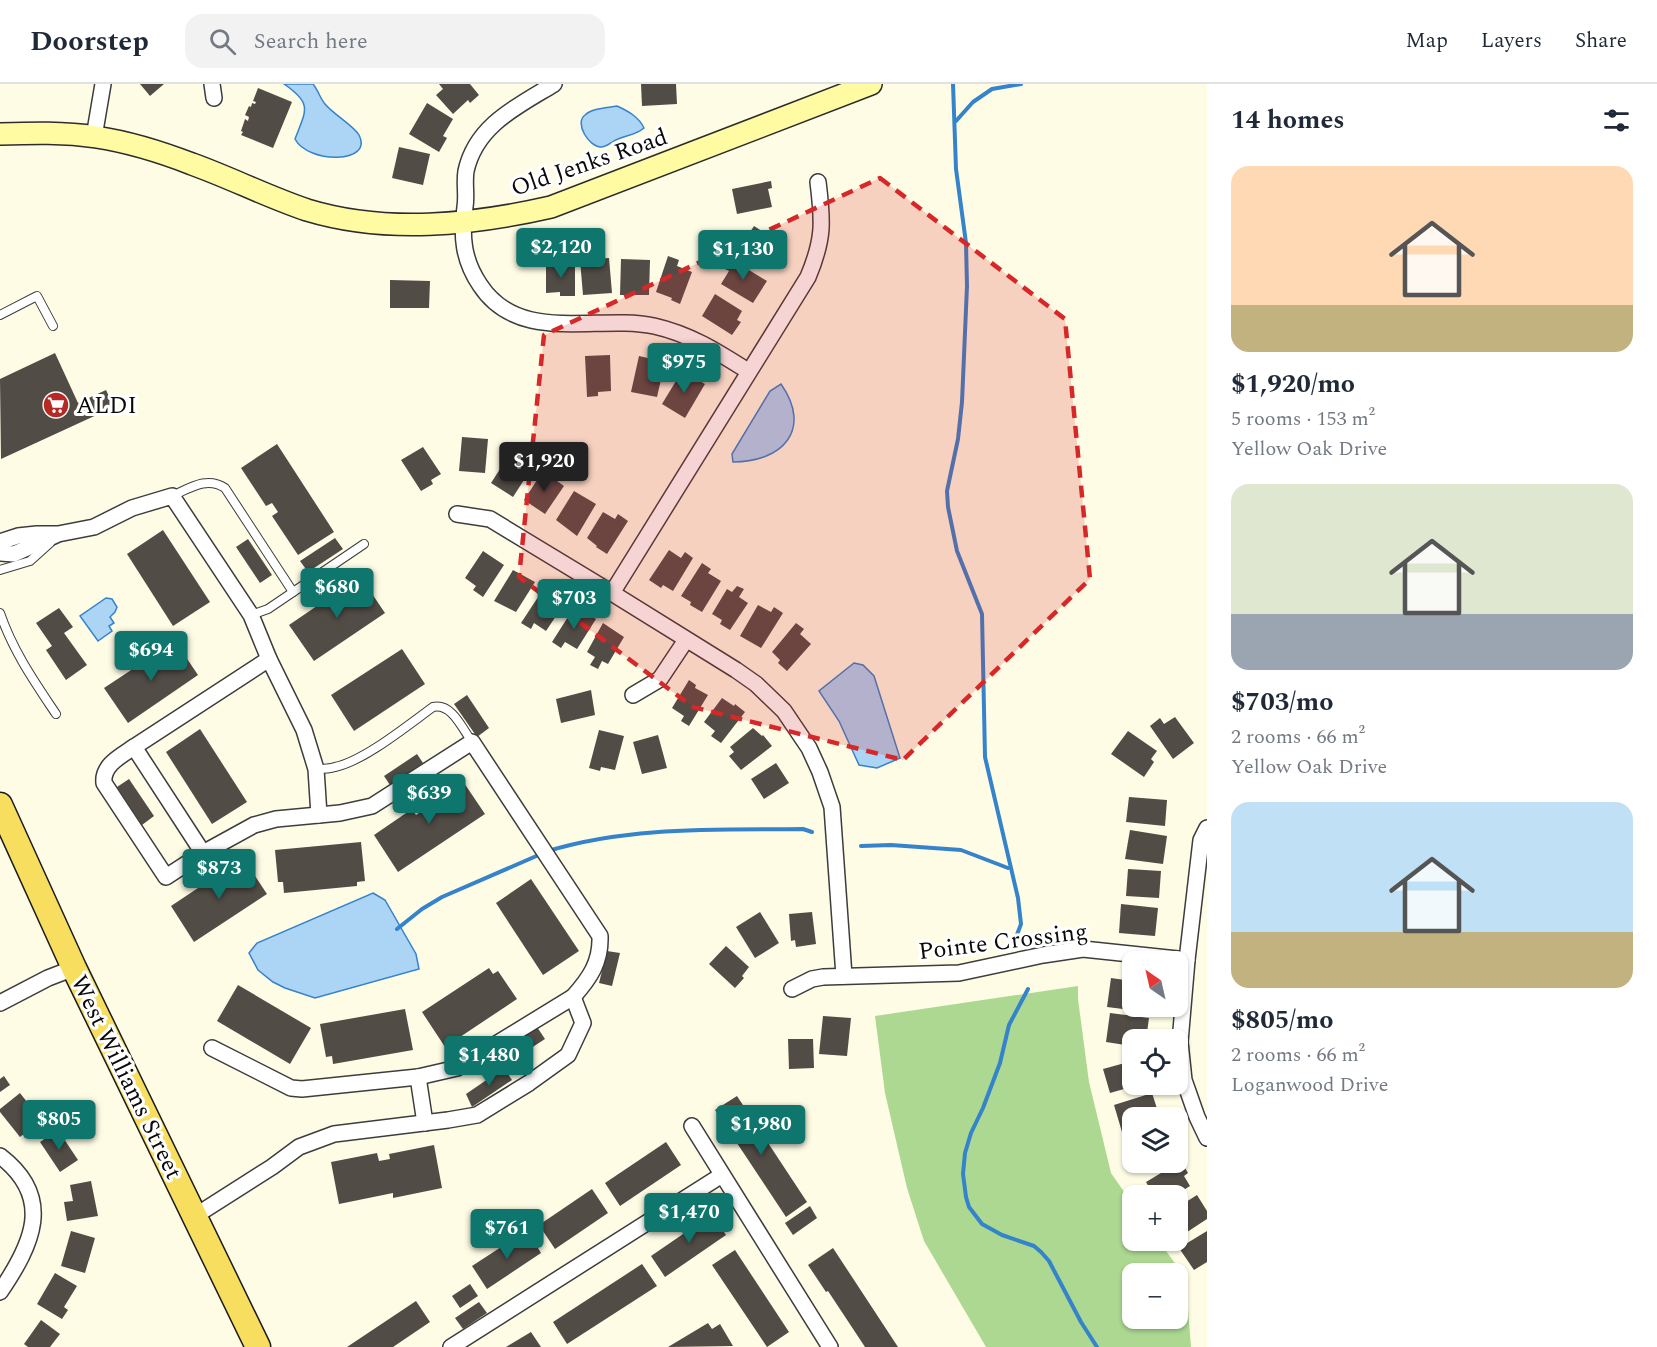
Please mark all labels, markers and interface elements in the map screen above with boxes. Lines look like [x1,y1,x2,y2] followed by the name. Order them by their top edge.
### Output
[185,14,605,68] search box
[30,20,149,63] text: Doorstep
[206,25,239,58] icon: search
[254,25,368,58] text: Search here
[1406,25,1448,57] text: Map
[1481,25,1542,57] text: Layers
[1575,25,1627,57] text: Share
[1231,100,1345,140] text: 14 homes
[1600,104,1633,137] icon: filters
[506,119,673,207] street label: Old Jenks Road
[1378,205,1486,313] icon: home
[512,228,610,279] pin: $2,120
[694,230,792,281] pin: $1,130
[530,232,592,262] text: $2,120
[712,234,774,264] text: $1,130
[648,343,720,394] pin: $975
[662,347,706,377] text: $975
[1231,364,1355,404] text: $1,920/mo
[76,388,137,424] place label: ALDI
[41,390,71,420] supermarket icon: ALDI
[1231,404,1375,434] text: 5 rooms · 153 m²
[1231,434,1387,464] text: Yellow Oak Drive
[495,442,593,493] pin: $1,920
[513,446,575,476] text: $1,920
[1378,523,1486,631] icon: home
[301,568,373,619] pin: $680
[315,572,359,602] text: $680
[538,579,610,630] pin: $703
[552,583,596,613] text: $703
[115,631,187,682] pin: $694
[129,635,173,665] text: $694
[1231,682,1334,722] text: $703/mo
[1231,722,1365,752] text: 2 rooms · 66 m²
[1231,752,1387,782] text: Yellow Oak Drive
[393,774,465,825] pin: $639
[407,778,451,808] text: $639
[1378,841,1486,949] icon: home
[183,849,255,900] pin: $873
[197,853,241,883] text: $873
[916,914,1090,970] street label: Pointe Crossing
[1122,951,1188,1017] north arrow
[1122,951,1188,1329] map controls
[61,969,191,1186] street label: West Williams Street
[1231,1000,1334,1040] text: $805/mo
[1122,1029,1188,1095] button: locate
[440,1036,538,1087] pin: $1,480
[458,1040,520,1070] text: $1,480
[1231,1040,1365,1070] text: 2 rooms · 66 m²
[1231,1070,1388,1100] text: Loganwood Drive
[23,1100,95,1151] pin: $805
[37,1104,81,1134] text: $805
[712,1105,810,1156] pin: $1,980
[1122,1107,1188,1173] button: layers
[730,1109,792,1139] text: $1,980
[1122,1185,1188,1251] button: +
[640,1193,738,1244] pin: $1,470
[658,1197,720,1227] text: $1,470
[471,1209,543,1260] pin: $761
[485,1213,529,1243] text: $761
[1122,1263,1188,1329] button: −

